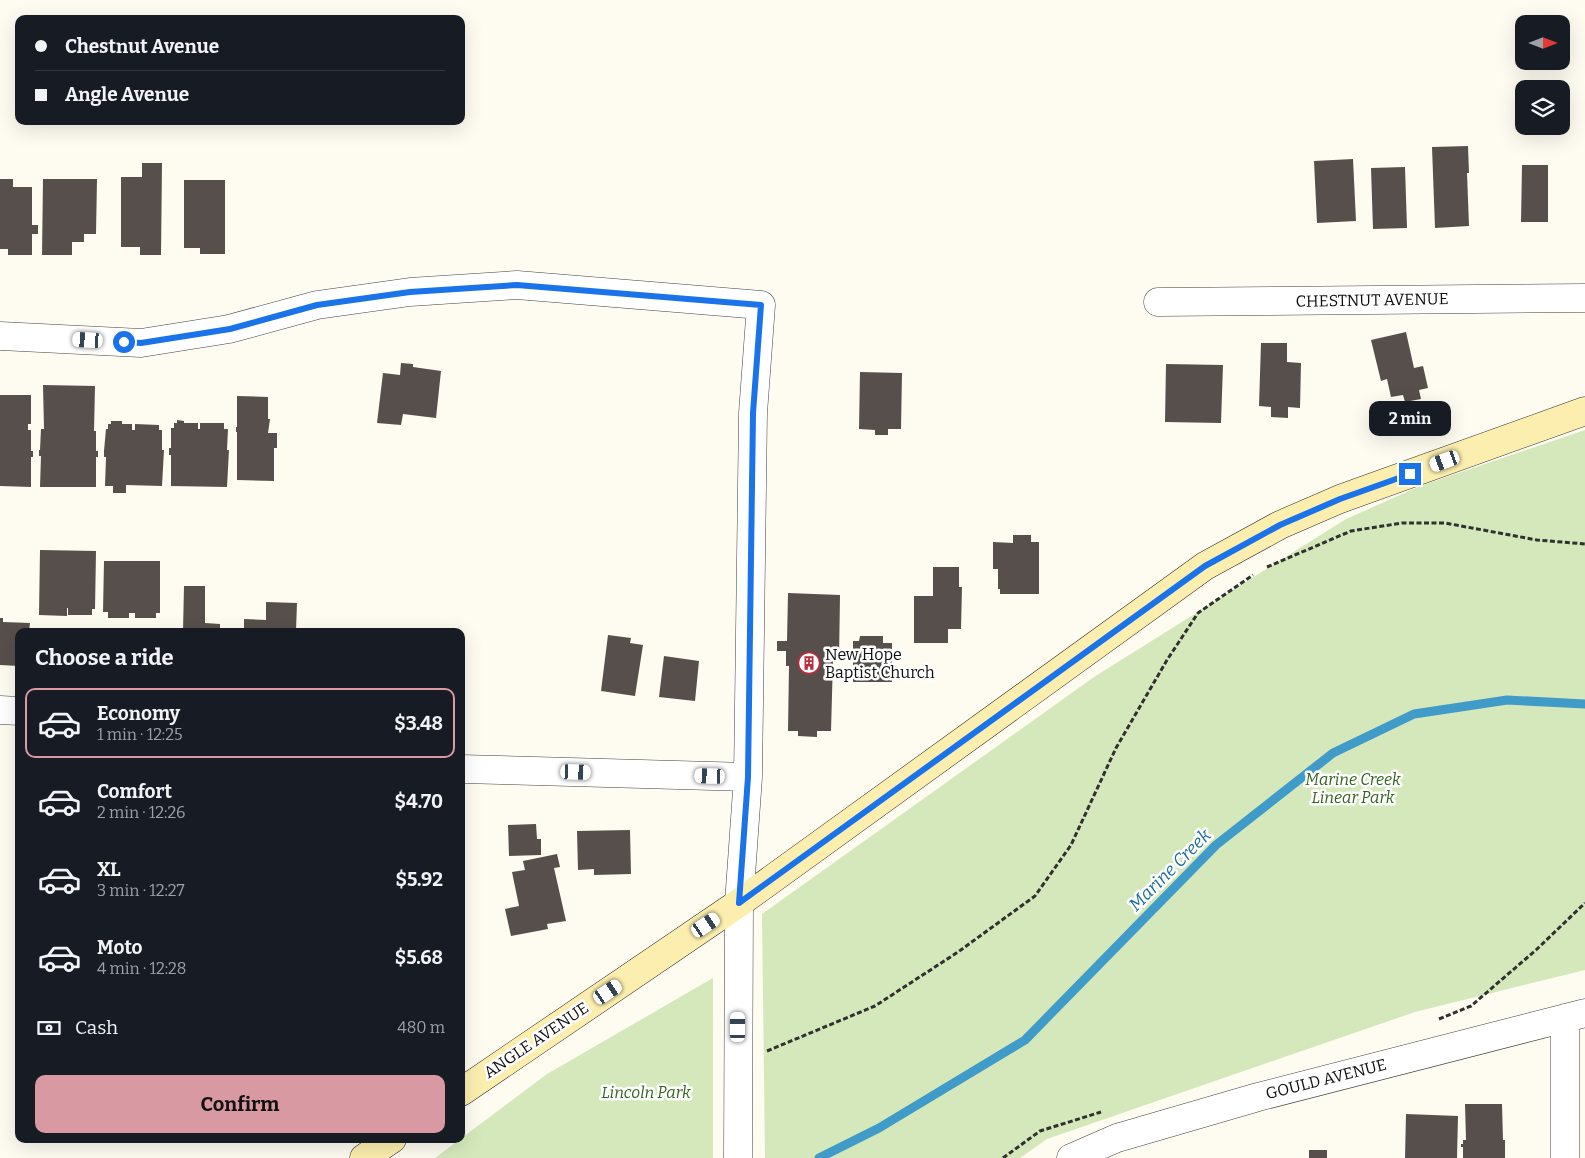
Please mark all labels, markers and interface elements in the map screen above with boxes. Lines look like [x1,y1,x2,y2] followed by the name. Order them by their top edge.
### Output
[1515,15,1570,70] north arrow
[1515,15,1570,135] map controls
[65,35,219,58] text: Chestnut Avenue
[1515,80,1570,135] button: layers
[65,83,189,106] text: Angle Avenue
[1295,289,1449,311] street label: CHESTNUT AVENUE
[113,331,135,353] route start
[72,332,103,348] car
[1369,402,1451,436] callout: 2 min
[1389,409,1431,428] text: 2 min
[1428,449,1461,473] car
[1399,463,1421,485] route end
[35,644,174,671] text: Choose a ride
[825,645,935,682] place label: New Hope Baptist Church
[797,651,821,675] building icon: New Hope Baptist Church
[37,701,82,746] icon: car
[97,702,180,725] text: Economy
[394,712,443,735] text: $3.48
[97,725,182,744] text: 1 min · 12:25
[560,764,591,780] car
[694,768,725,784] car
[1305,770,1401,807] park label: Marine Creek Linear Park
[37,779,82,824] icon: car
[97,780,172,803] text: Comfort
[395,790,443,813] text: $4.70
[97,803,186,822] text: 2 min · 12:26
[1124,824,1216,916] water label: Marine Creek
[37,857,82,902] icon: car
[97,858,121,881] text: XL
[395,868,443,891] text: $5.92
[97,881,184,900] text: 3 min · 12:27
[689,910,722,940] car
[37,935,82,980] icon: car
[97,936,143,959] text: Moto
[395,946,443,969] text: $5.68
[97,959,186,978] text: 4 min · 12:28
[591,977,624,1007] car
[480,998,592,1082] street label: ANGLE AVENUE
[730,1012,745,1042] car
[35,1014,63,1042] icon: cash
[75,1016,118,1039] text: Cash
[397,1018,445,1037] text: 480 m
[1264,1055,1388,1103] street label: GOULD AVENUE
[35,1075,445,1133] button: Confirm
[601,1083,691,1102] park label: Lincoln Park

